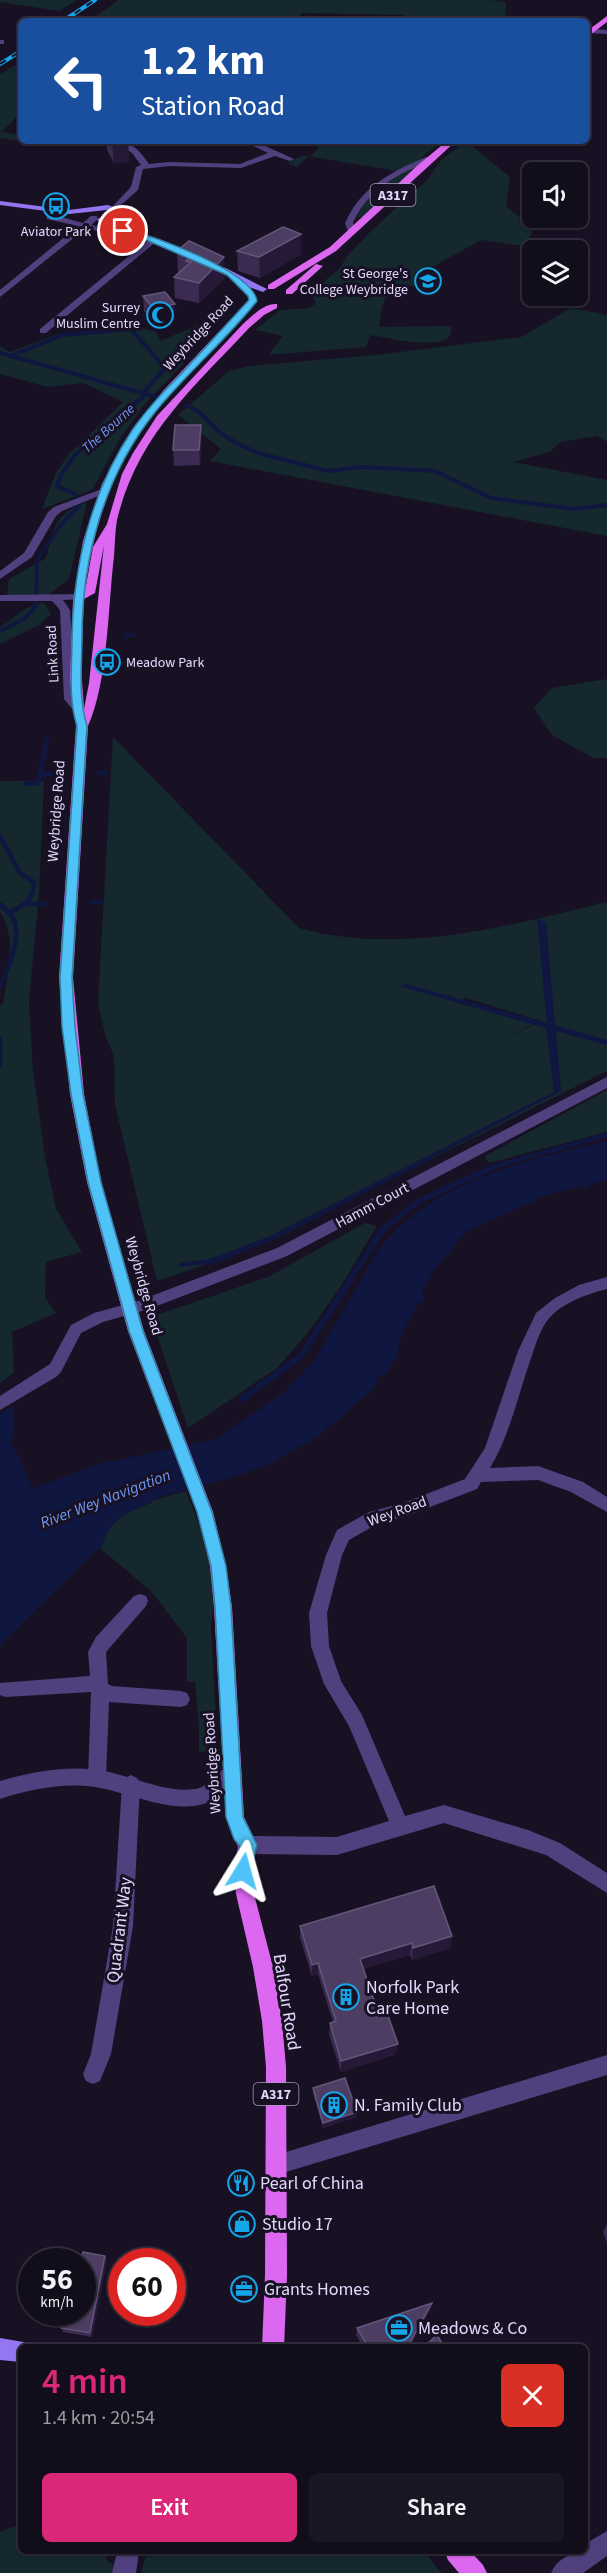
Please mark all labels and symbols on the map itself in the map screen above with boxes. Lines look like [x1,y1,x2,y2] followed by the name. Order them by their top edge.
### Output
[370,184,416,206] road number: A317
[41,191,71,221] bus stop icon: Aviator Park
[97,205,148,256] pin
[21,222,91,242] place label: Aviator Park
[300,264,408,300] place label: St George's College Weybridge
[413,266,443,296] school or university icon: St George's College Weybridge
[159,292,238,375] street label: Weybridge Road
[56,298,140,334] place label: Surrey Muslim Centre
[145,300,175,330] mosque icon: Surrey Muslim Centre
[78,399,140,458] water label: The Bourne
[42,625,64,683] street label: Link Road
[92,647,122,677] bus stop icon: Meadow Park
[126,653,204,673] place label: Meadow Park
[42,760,71,863] street label: Weybridge Road
[332,1177,413,1234] street label: Hamm Court
[119,1234,168,1338] street label: Weybridge Road
[37,1464,174,1534] water label: River Wey Navigation
[365,1491,430,1532] street label: Wey Road
[198,1711,227,1814] street label: Weybridge Road
[211,1839,275,1903] position arrow
[101,1875,138,1984] street label: Quadrant Way
[267,1952,306,2052] street label: Balfour Road
[366,1975,459,2021] place label: Norfolk Park Care Home
[331,1982,361,2012] building icon: Norfolk Park Care Home
[254,2083,298,2105] road number: A317
[319,2090,349,2120] building icon: N. Family Club
[354,2093,462,2118] place label: N. Family Club
[226,2168,256,2198] restaurant icon: Pearl of China
[260,2171,364,2196] place label: Pearl of China
[227,2209,257,2239] shop icon: Studio 17
[262,2212,333,2237] place label: Studio 17
[108,2248,186,2326] speed limit sign: 60
[229,2274,259,2304] office icon: Grants Homes
[264,2277,370,2302] place label: Grants Homes
[384,2313,414,2343] office icon: Meadows & Co
[418,2316,527,2341] place label: Meadows & Co

